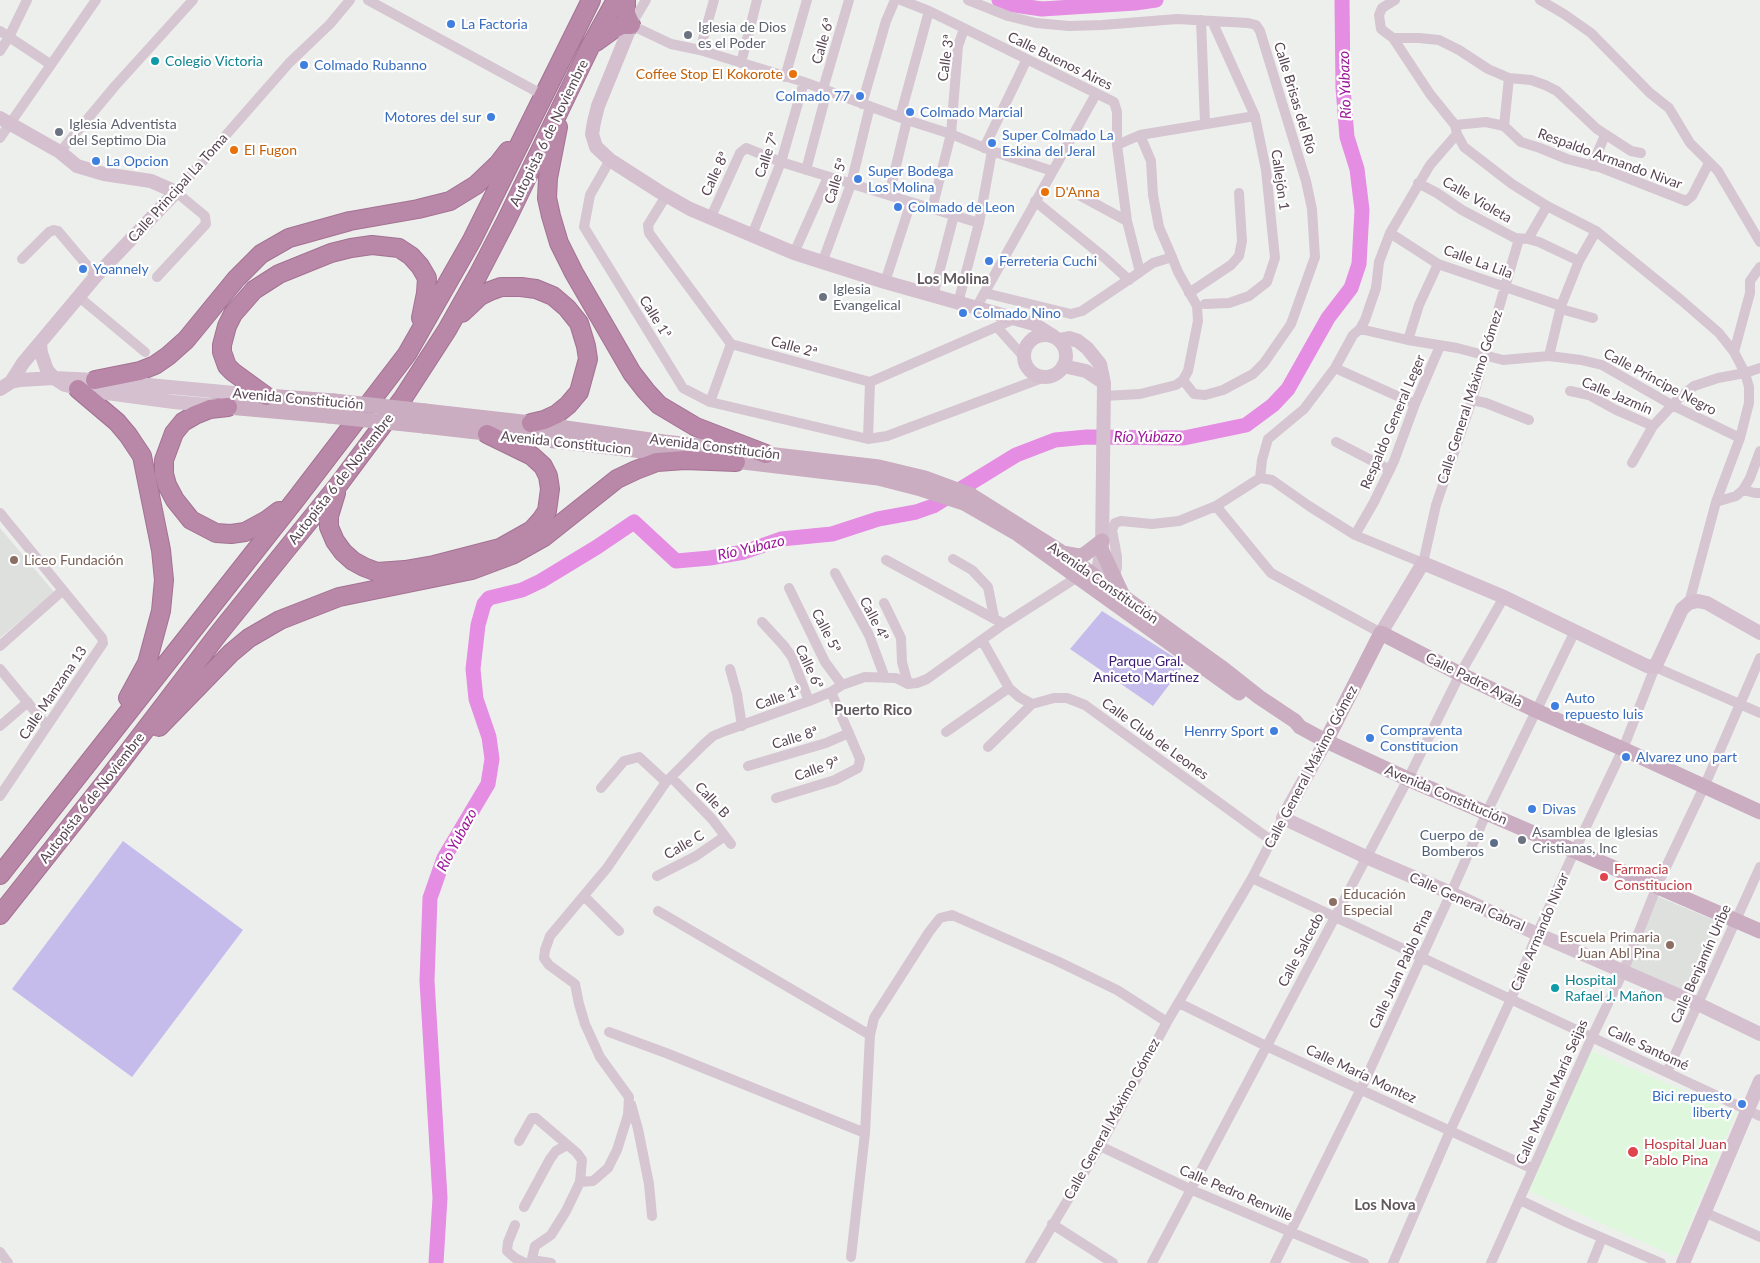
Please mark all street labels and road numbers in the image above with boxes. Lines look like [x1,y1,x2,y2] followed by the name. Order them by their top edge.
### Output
[808,16,838,66] street label: Calle 6ª
[1005,28,1115,94] street label: Calle Buenos Aires
[934,33,958,83] street label: Calle 3ª
[1270,40,1320,156] street label: Calle Brisas del Río
[506,57,592,209] street label: Autopista 6 de Noviembre
[1535,125,1685,193] street label: Respaldo Armando Nivar
[125,130,231,246] street label: Calle Principal La Toma
[751,130,783,180] street label: Calle 7ª
[697,149,733,199] street label: Calle 8ª
[1267,149,1293,211] street label: Callejón 1
[821,156,851,206] street label: Calle 5ª
[1439,173,1515,227] street label: Calle Violeta
[1441,242,1515,282] street label: Calle La Lila
[635,293,675,341] street label: Calle 1ª
[1434,308,1506,486] street label: Calle General Máximo Gómez
[769,333,819,361] street label: Calle 2ª
[1601,345,1719,419] street label: Calle Príncipe Negro
[1357,352,1429,492] street label: Respaldo General Leger
[1579,374,1655,418] street label: Calle Jazmín
[232,385,364,413] street label: Avenida Constitución
[285,410,397,548] street label: Autopista 6 de Noviembre
[500,428,632,458] street label: Avenida Constitucion
[649,431,781,463] street label: Avenida Constitución
[1044,539,1162,627] street label: Avenida Constitución
[856,594,892,644] street label: Calle 4ª
[808,606,844,656] street label: Calle 5ª
[791,642,827,692] street label: Calle 6ª
[15,643,91,743] street label: Calle Manzana 13
[1423,649,1525,711] street label: Calle Padre Ayala
[753,682,803,714] street label: Calle 1ª
[1261,683,1361,851] street label: Calle General Máximo Gómez
[1098,695,1212,783] street label: Calle Club de Leones
[770,723,820,753] street label: Calle 8ª
[36,729,148,867] street label: Autopista 6 de Noviembre
[792,753,842,785] street label: Calle 9ª
[1382,762,1510,828] street label: Avenida Constitución
[691,779,733,821] street label: Calle B
[661,827,707,863] street label: Calle C
[1407,869,1527,935] street label: Calle General Cabral
[1507,870,1573,994] street label: Calle Armando Nivar
[1667,902,1735,1026] street label: Calle Benjamín Uribe
[1366,907,1436,1031] street label: Calle Juan Pablo Pina
[1274,910,1328,990] street label: Calle Salcedo
[1512,1017,1592,1167] street label: Calle Manuel María Seijas
[1605,1022,1691,1074] street label: Calle Santomé
[1061,1035,1163,1203] street label: Calle General Máximo Gómez
[1303,1041,1419,1107] street label: Calle María Montez
[1177,1162,1295,1224] street label: Calle Pedro Renville

